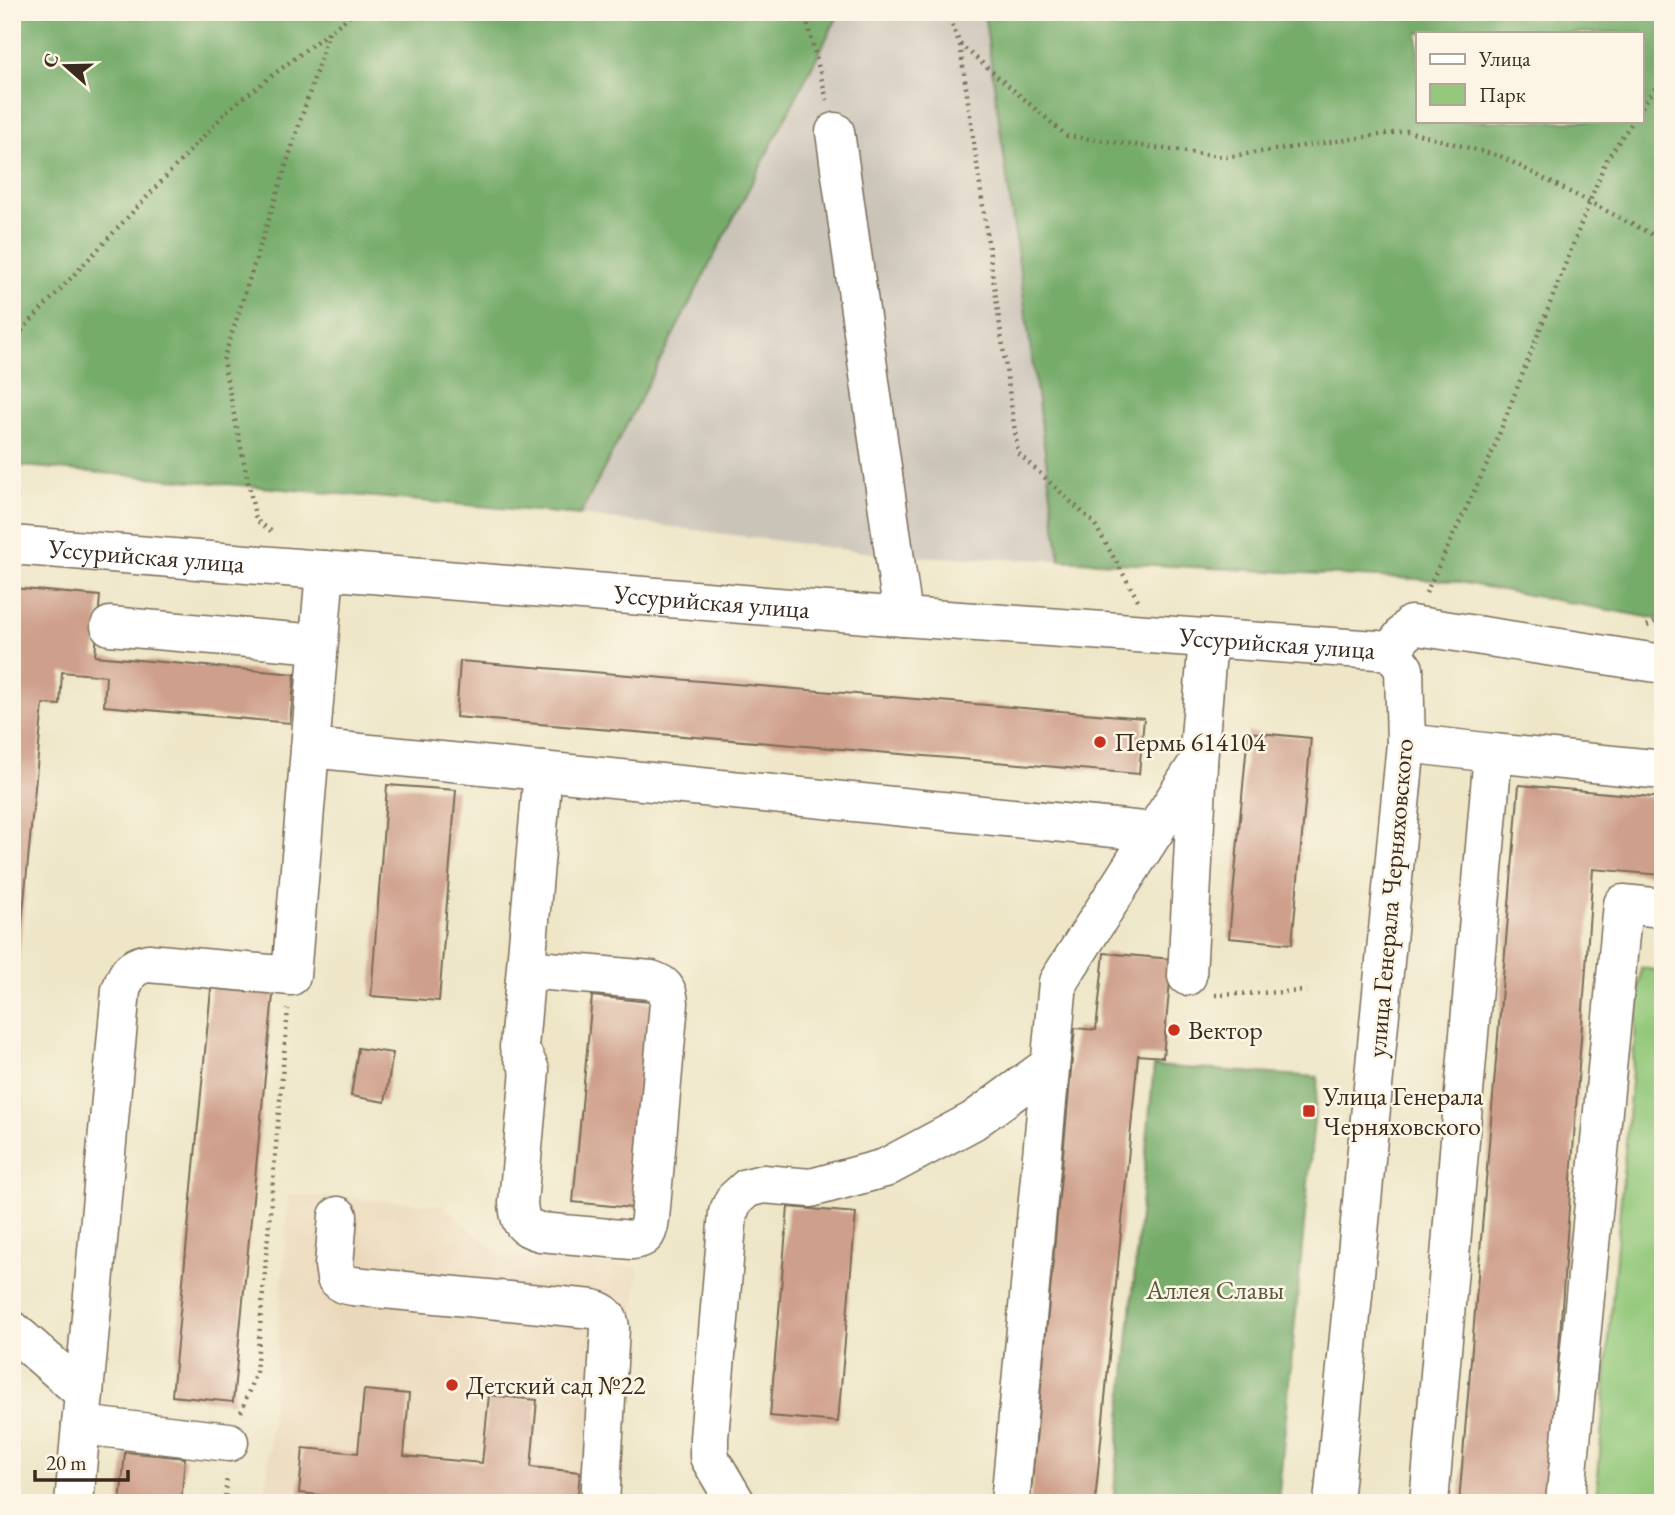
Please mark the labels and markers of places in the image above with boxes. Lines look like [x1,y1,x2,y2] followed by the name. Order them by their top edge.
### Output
[1114,725,1266,759] place label: Пермь 614104
[1092,734,1108,750] marker: Пермь 614104
[1188,1013,1263,1047] place label: Вектор
[1166,1022,1182,1038] marker: Вектор
[1322,1079,1484,1143] place label: Улица Генерала Черняховского
[1301,1103,1317,1119] marker: Улица Генерала Черняховского
[466,1368,646,1402] place label: Детский сад №22
[444,1377,460,1393] marker: Детский сад №22

